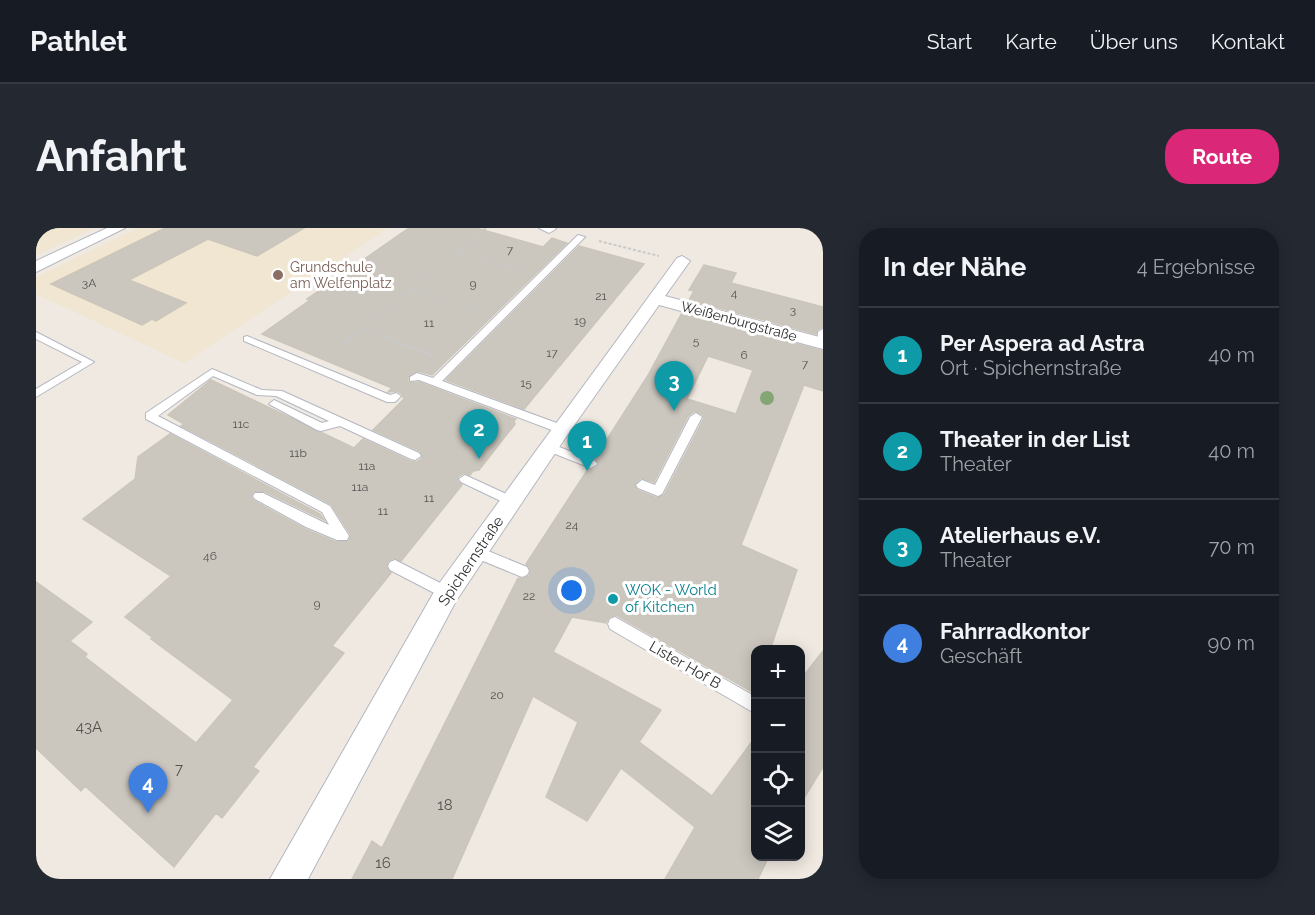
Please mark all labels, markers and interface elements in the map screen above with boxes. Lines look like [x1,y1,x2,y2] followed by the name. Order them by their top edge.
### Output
[30,25,127,58] text: Pathlet
[927,29,972,54] text: Start
[1005,29,1057,54] text: Karte
[1090,29,1178,54] text: Über uns
[1211,29,1285,54] text: Kontakt
[1165,129,1279,184] button: Route
[36,132,187,181] text: Anfahrt
[507,243,514,257] house number: 7
[883,252,1026,282] text: In der Nähe
[1137,255,1255,279] text: 4 Ergebnisse
[290,259,392,291] place label: Grundschule am Welfenplatz
[271,268,285,282] marker: Grundschule am Welfenplatz
[82,276,96,290] house number: 3A
[469,277,477,291] house number: 9
[731,286,738,300] house number: 4
[595,289,607,303] house number: 21
[679,298,799,344] street label: Weißenburgstraße
[790,303,796,317] house number: 3
[574,314,586,328] house number: 19
[424,316,434,330] house number: 11
[940,330,1145,356] text: Per Aspera ad Astra
[693,334,700,348] house number: 5
[898,343,907,367] text: 1
[1208,343,1255,367] text: 40 m
[546,346,558,360] house number: 17
[740,348,748,362] house number: 6
[940,356,1122,380] text: Ort · Spichernstraße
[802,357,809,371] house number: 7
[654,362,694,411] pin: 3
[520,376,532,390] house number: 15
[460,410,498,459] pin: 2
[233,417,250,431] house number: 11c
[568,422,606,471] pin: 1
[940,426,1130,452] text: Theater in der List
[897,439,908,463] text: 2
[1208,439,1255,463] text: 40 m
[289,446,307,460] house number: 11b
[940,452,1012,476] text: Theater
[359,459,375,473] house number: 11a
[352,480,368,494] house number: 11a
[424,491,434,505] house number: 11
[378,504,388,518] house number: 11
[434,513,508,609] street label: Spichernstraße
[566,518,579,532] house number: 24
[940,522,1101,548] text: Atelierhaus e.V.
[897,535,908,559] text: 3
[1209,535,1255,559] text: 70 m
[940,548,1012,572] text: Theater
[203,549,217,563] house number: 46
[557,576,586,605] your location
[625,581,717,616] place label: WOK - World of Kitchen
[523,589,535,603] house number: 22
[606,592,620,606] marker: WOK - World of Kitchen
[313,597,321,611] house number: 9
[940,618,1090,644] text: Fahrradkontor
[897,631,908,655] text: 4
[1208,631,1255,655] text: 90 m
[646,637,724,693] street label: Lister Hof B
[940,644,1022,668] text: Geschäft
[751,645,805,861] map controls
[751,645,805,699] button: +
[490,688,504,702] house number: 20
[751,699,805,753] button: −
[76,718,102,736] house number: 43A
[751,753,805,807] button: locate
[175,760,183,778] house number: 7
[128,764,168,813] pin: 4
[437,796,453,814] house number: 18
[751,807,805,861] button: layers
[375,854,391,872] house number: 16

